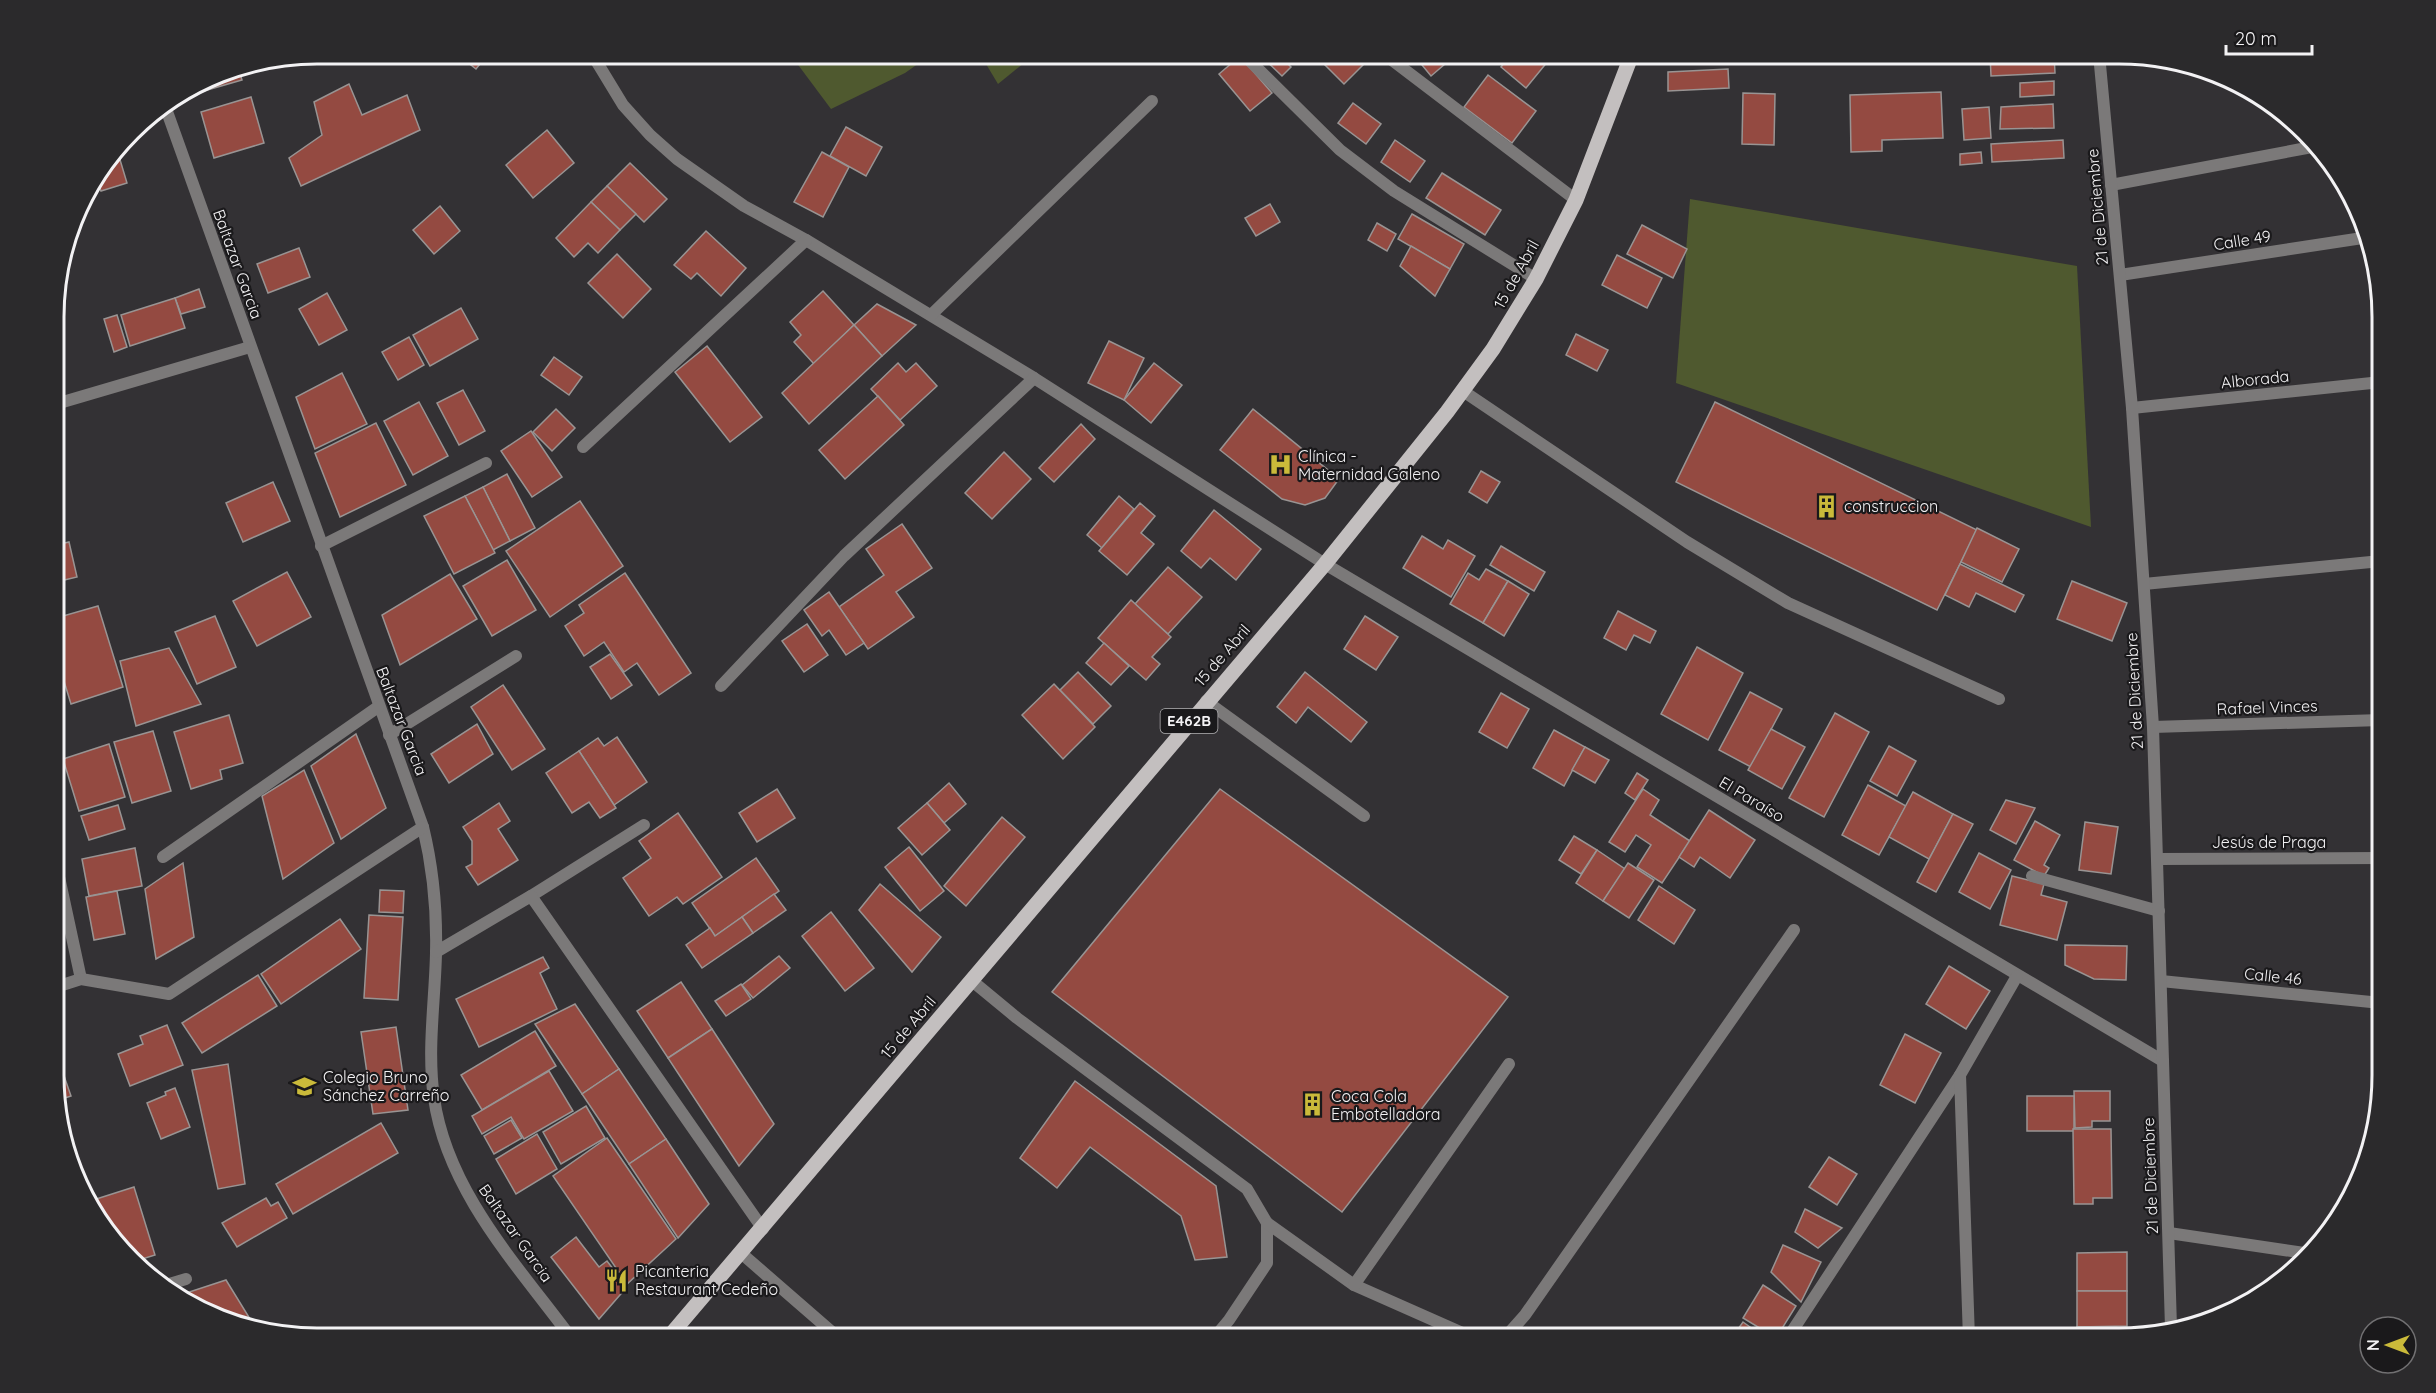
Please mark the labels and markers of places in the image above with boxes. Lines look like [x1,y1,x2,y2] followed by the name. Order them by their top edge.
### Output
[1298,446,1440,484] place label: Clínica - Maternidad Galeno
[1267,452,1293,478] hospital icon: Clínica - Maternidad Galeno
[1813,493,1839,519] building icon: construccion
[1844,496,1938,516] place label: construccion
[323,1067,449,1105] place label: Colegio Bruno Sánchez Carreño
[292,1073,318,1099] school or university icon: Colegio Bruno Sánchez Carreño
[1331,1086,1441,1124] place label: Coca Cola Embotelladora
[1300,1092,1326,1118] building icon: Coca Cola Embotelladora
[635,1261,778,1299] place label: Picanteria Restaurant Cedeño
[604,1267,630,1293] restaurant icon: Picanteria Restaurant Cedeño

